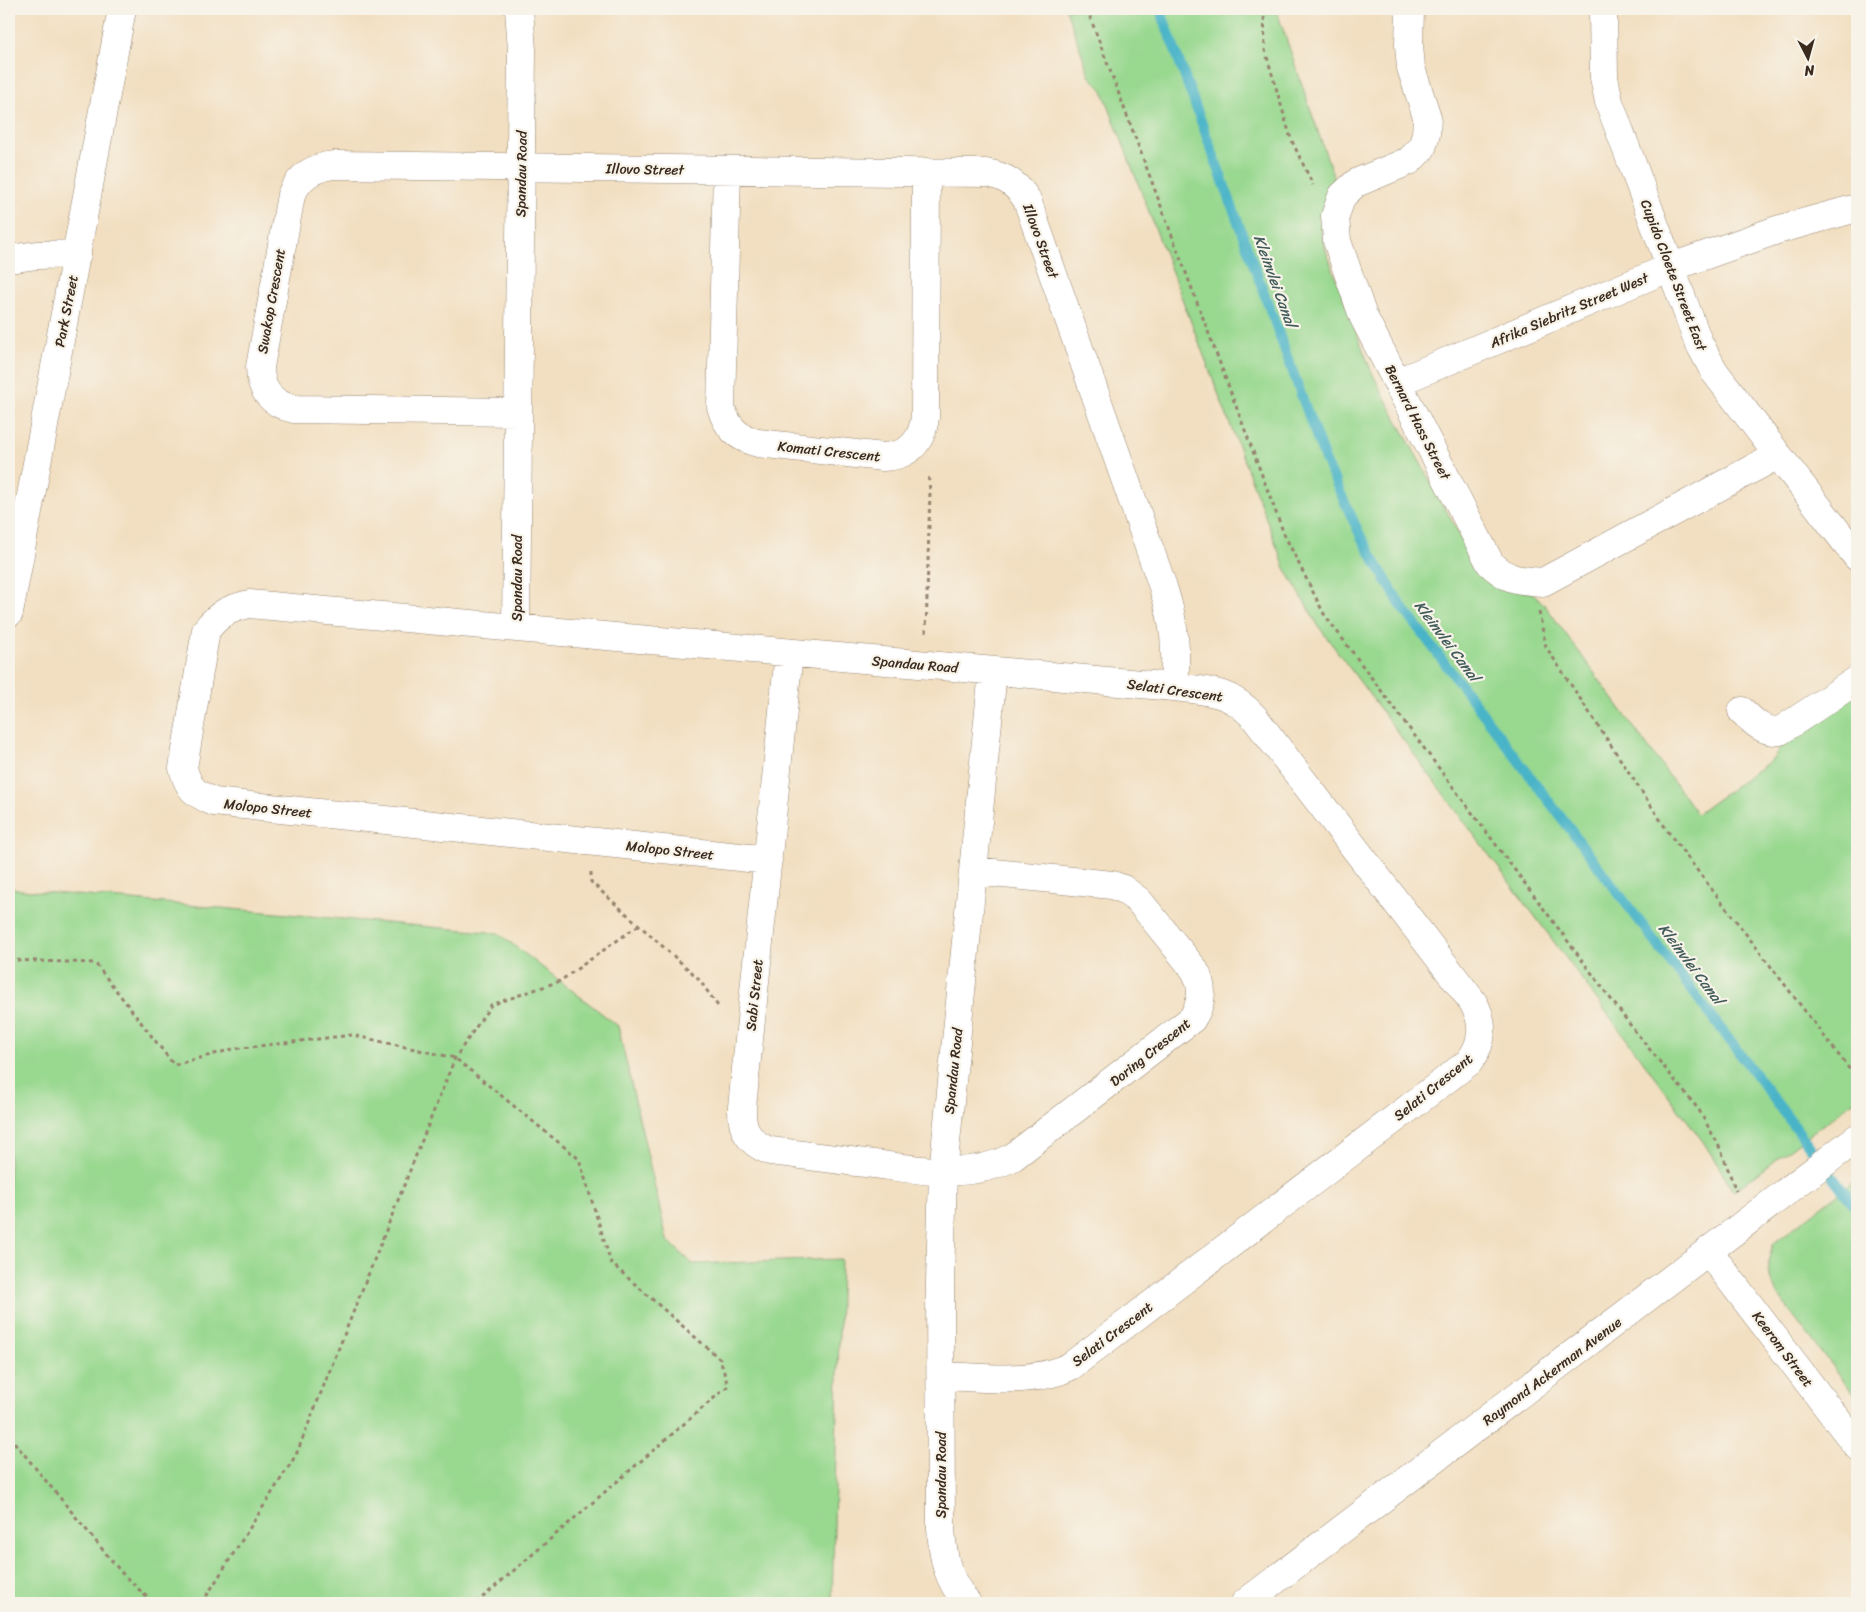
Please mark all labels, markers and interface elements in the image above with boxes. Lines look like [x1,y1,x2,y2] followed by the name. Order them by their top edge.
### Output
[1784,32,1834,82] north arrow
[1803,57,1816,83] text: N
[508,129,535,217] street label: Spandau Road
[605,156,686,183] street label: Illovo Street
[1633,196,1714,356] street label: Cupido Cloete Street East
[1015,199,1066,283] street label: Illovo Street
[1246,231,1305,334] water label: Kleinvlei Canal
[250,246,293,356] street label: Swakop Crescent
[1485,265,1654,356] street label: Afrika Siebritz Street West
[47,273,86,349] street label: Park Street
[1378,360,1458,485] street label: Bernard Hass Street
[776,434,881,469] street label: Komati Crescent
[505,533,530,621] street label: Spandau Road
[1408,595,1489,690] water label: Kleinvlei Canal
[871,648,961,681] street label: Spandau Road
[1125,671,1225,710] street label: Selati Crescent
[223,791,313,826] street label: Molopo Street
[625,833,715,868] street label: Molopo Street
[1652,918,1733,1013] water label: Kleinvlei Canal
[738,958,771,1032] street label: Sabi Street
[1104,1012,1197,1093] street label: Doring Crescent
[937,1025,971,1115] street label: Spandau Road
[1388,1047,1479,1128] street label: Selati Crescent
[1066,1295,1158,1373] street label: Selati Crescent
[1745,1306,1820,1393] street label: Keerom Street
[1477,1310,1628,1432] street label: Raymond Ackerman Avenue
[929,1430,954,1518] street label: Spandau Road

